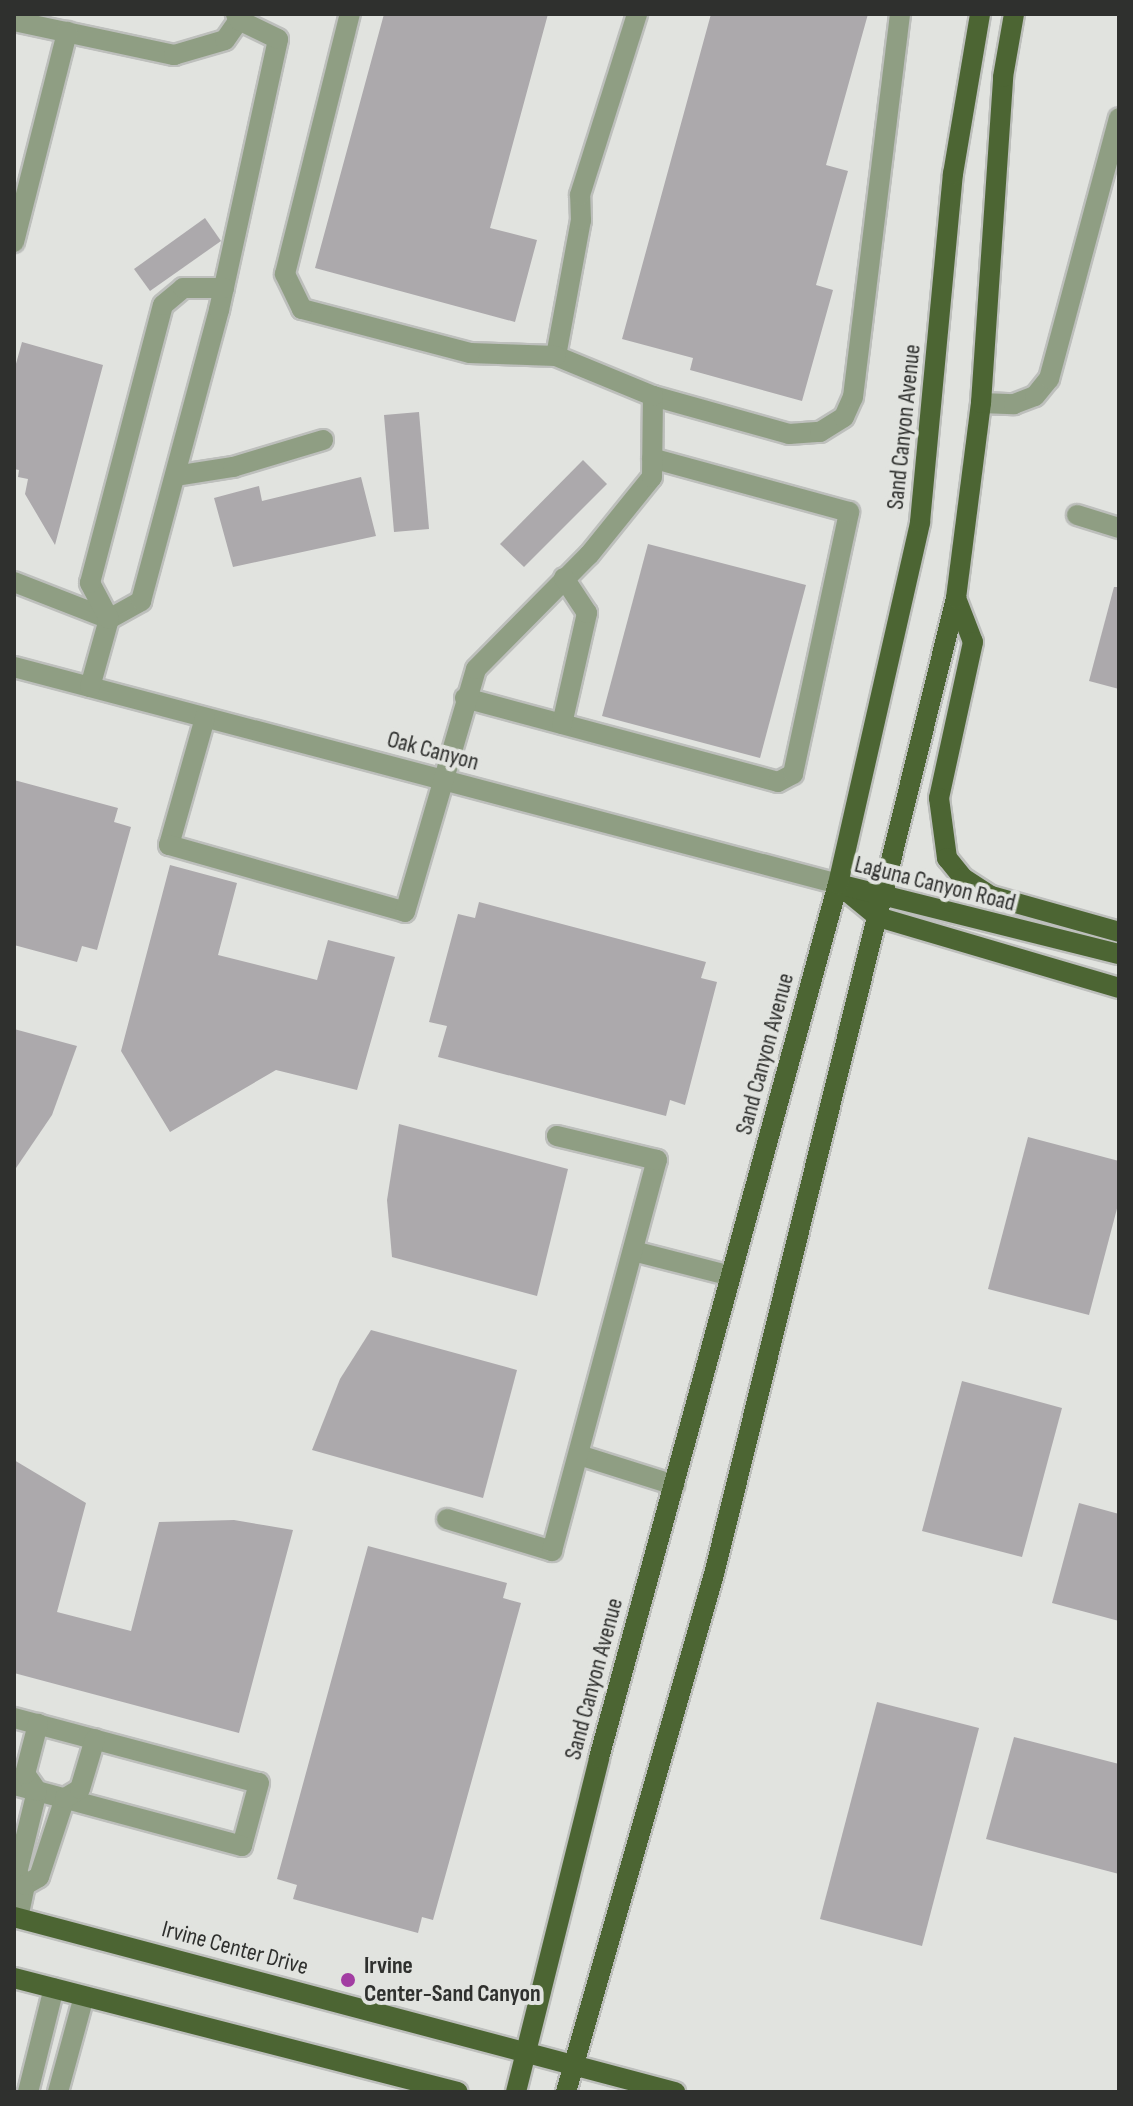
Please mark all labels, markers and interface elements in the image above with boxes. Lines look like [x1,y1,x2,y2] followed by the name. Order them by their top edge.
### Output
[881,343,927,511] street label: Sand Canyon Avenue
[384,725,482,777] street label: Oak Canyon
[852,850,1018,918] street label: Laguna Canyon Road
[730,970,800,1138] street label: Sand Canyon Avenue
[559,1595,629,1763] street label: Sand Canyon Avenue
[159,1915,311,1981] street label: Irvine Center Drive
[364,1952,541,2008] place label: Irvine Center-Sand Canyon
[339,1971,357,1989] marker: Irvine Center-Sand Canyon

